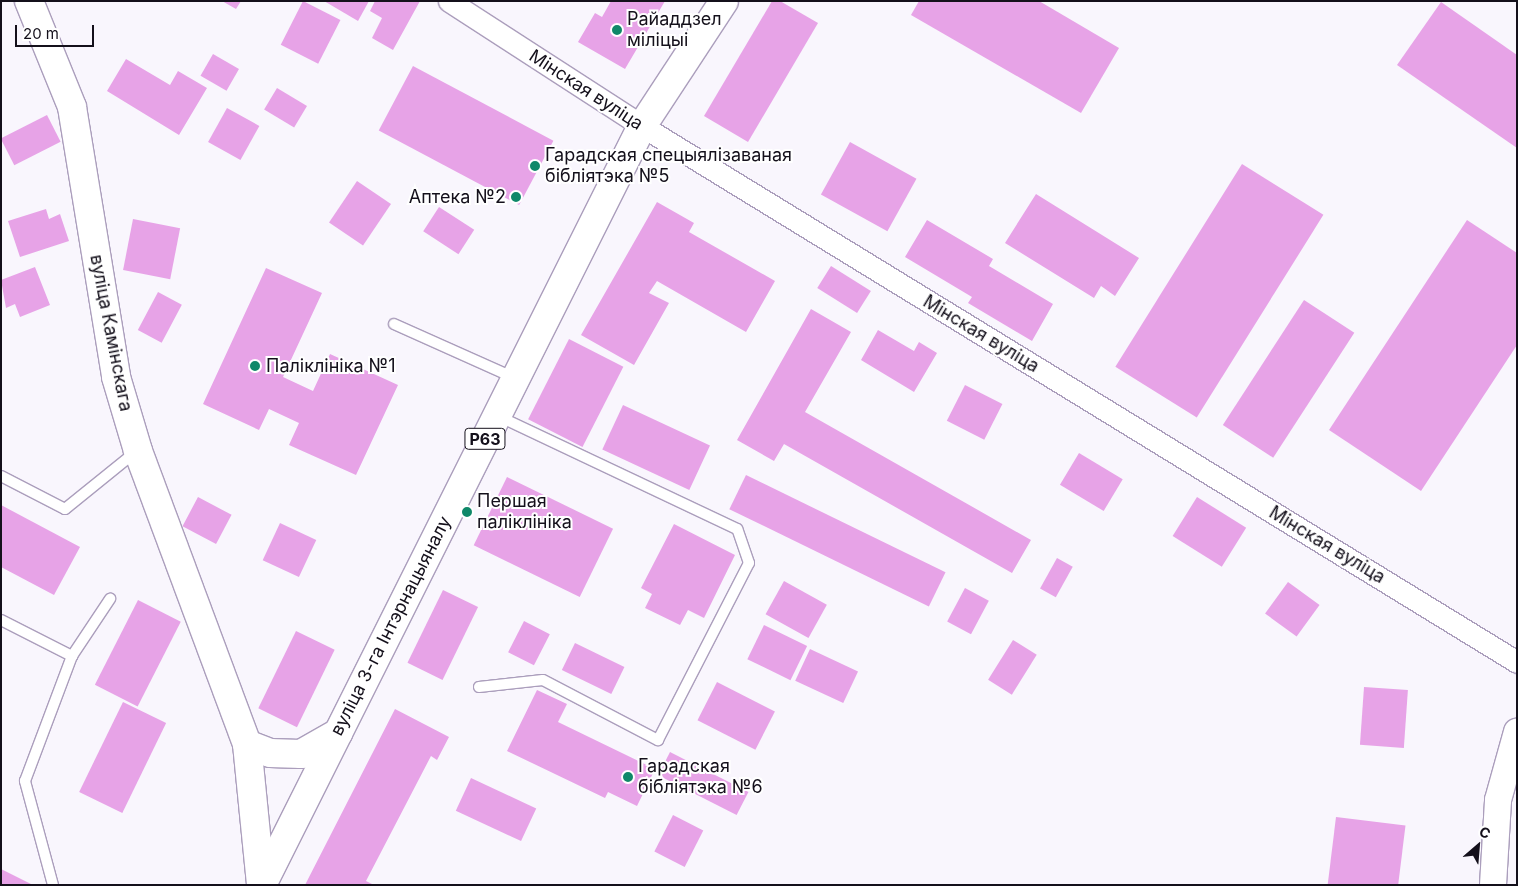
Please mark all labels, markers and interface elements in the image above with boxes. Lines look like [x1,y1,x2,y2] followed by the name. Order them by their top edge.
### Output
[627,9,722,52] place label: Райаддзел міліцыі
[18,15,96,47] scale bar
[23,24,59,43] text: 20 m
[611,24,623,36] marker: Райаддзел міліцыі
[525,45,647,135] street label: Мінская вуліца
[545,145,792,188] place label: Гарадская спецыялізаваная бібліятэка №5
[529,160,541,172] marker: Гарадская спецыялізаваная бібліятэка №5
[409,186,506,208] place label: Аптека №2
[510,191,522,203] marker: Аптека №2
[85,253,137,413] street label: вуліца Камінскага
[919,291,1043,377] street label: Мінская вуліца
[266,355,396,377] place label: Паліклініка №1
[248,359,262,373] marker: Паліклініка №1
[464,426,506,452] road number: Р63
[477,491,572,534] place label: Першая паліклініка
[1265,502,1389,588] street label: Мінская вуліца
[461,506,473,518] marker: Першая паліклініка
[326,513,456,739] street label: вуліца 3-га Інтэрнацыяналу
[638,756,763,799] place label: Гарадская бібліятэка №6
[622,771,634,783] marker: Гарадская бібліятэка №6
[1453,821,1503,871] north arrow
[1477,822,1494,842] text: С

